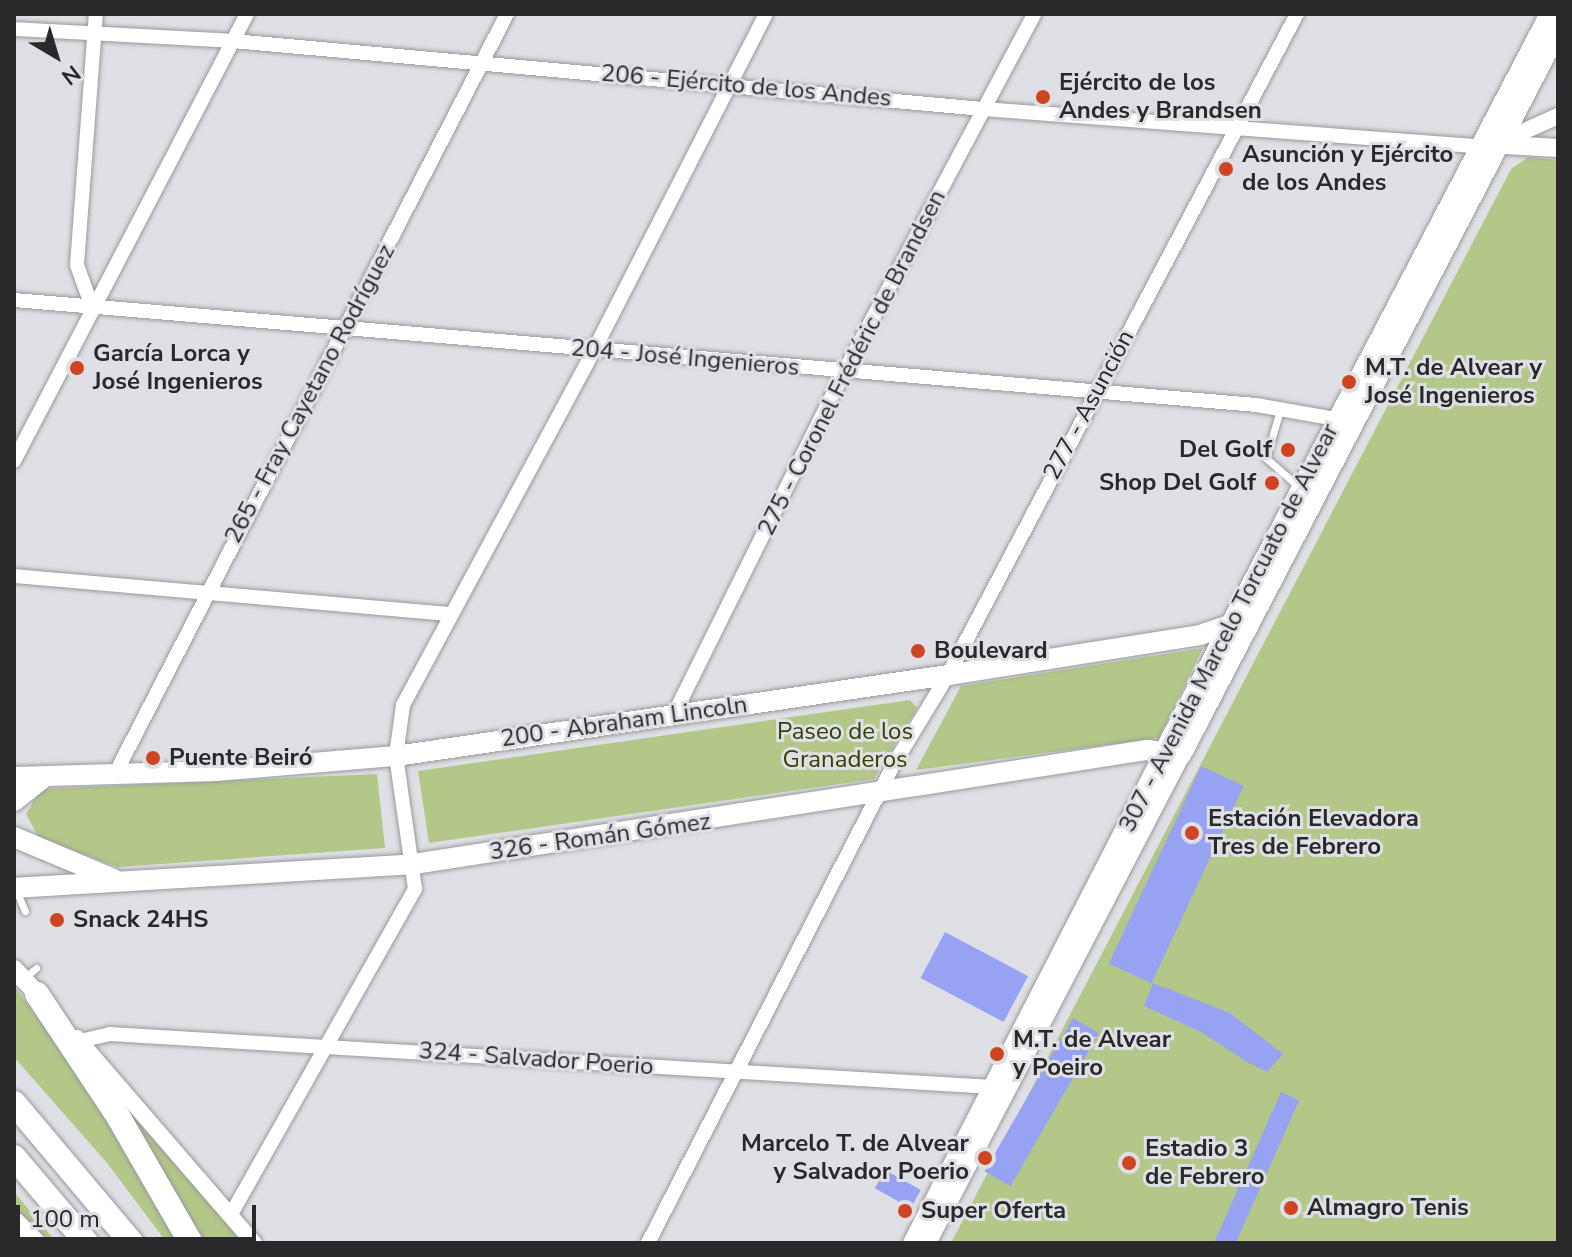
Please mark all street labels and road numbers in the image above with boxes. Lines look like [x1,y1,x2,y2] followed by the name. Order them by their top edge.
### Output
[600,59,892,113] street label: 206 - Ejército de los Andes
[752,185,952,541] street label: 275 - Coronel Frédéric de Brandsen
[219,240,401,548] street label: 265 - Fray Cayetano Rodríguez
[1037,325,1141,485] street label: 277 - Asunción
[570,334,800,382] street label: 204 - José Ingenieros
[1113,419,1345,837] street label: 307 - Avenida Marcelo Torcuato de Alvear
[499,690,749,754] street label: 200 - Abraham Lincoln
[488,807,712,867] street label: 326 - Román Gómez
[418,1036,654,1082] street label: 324 - Salvador Poerio

